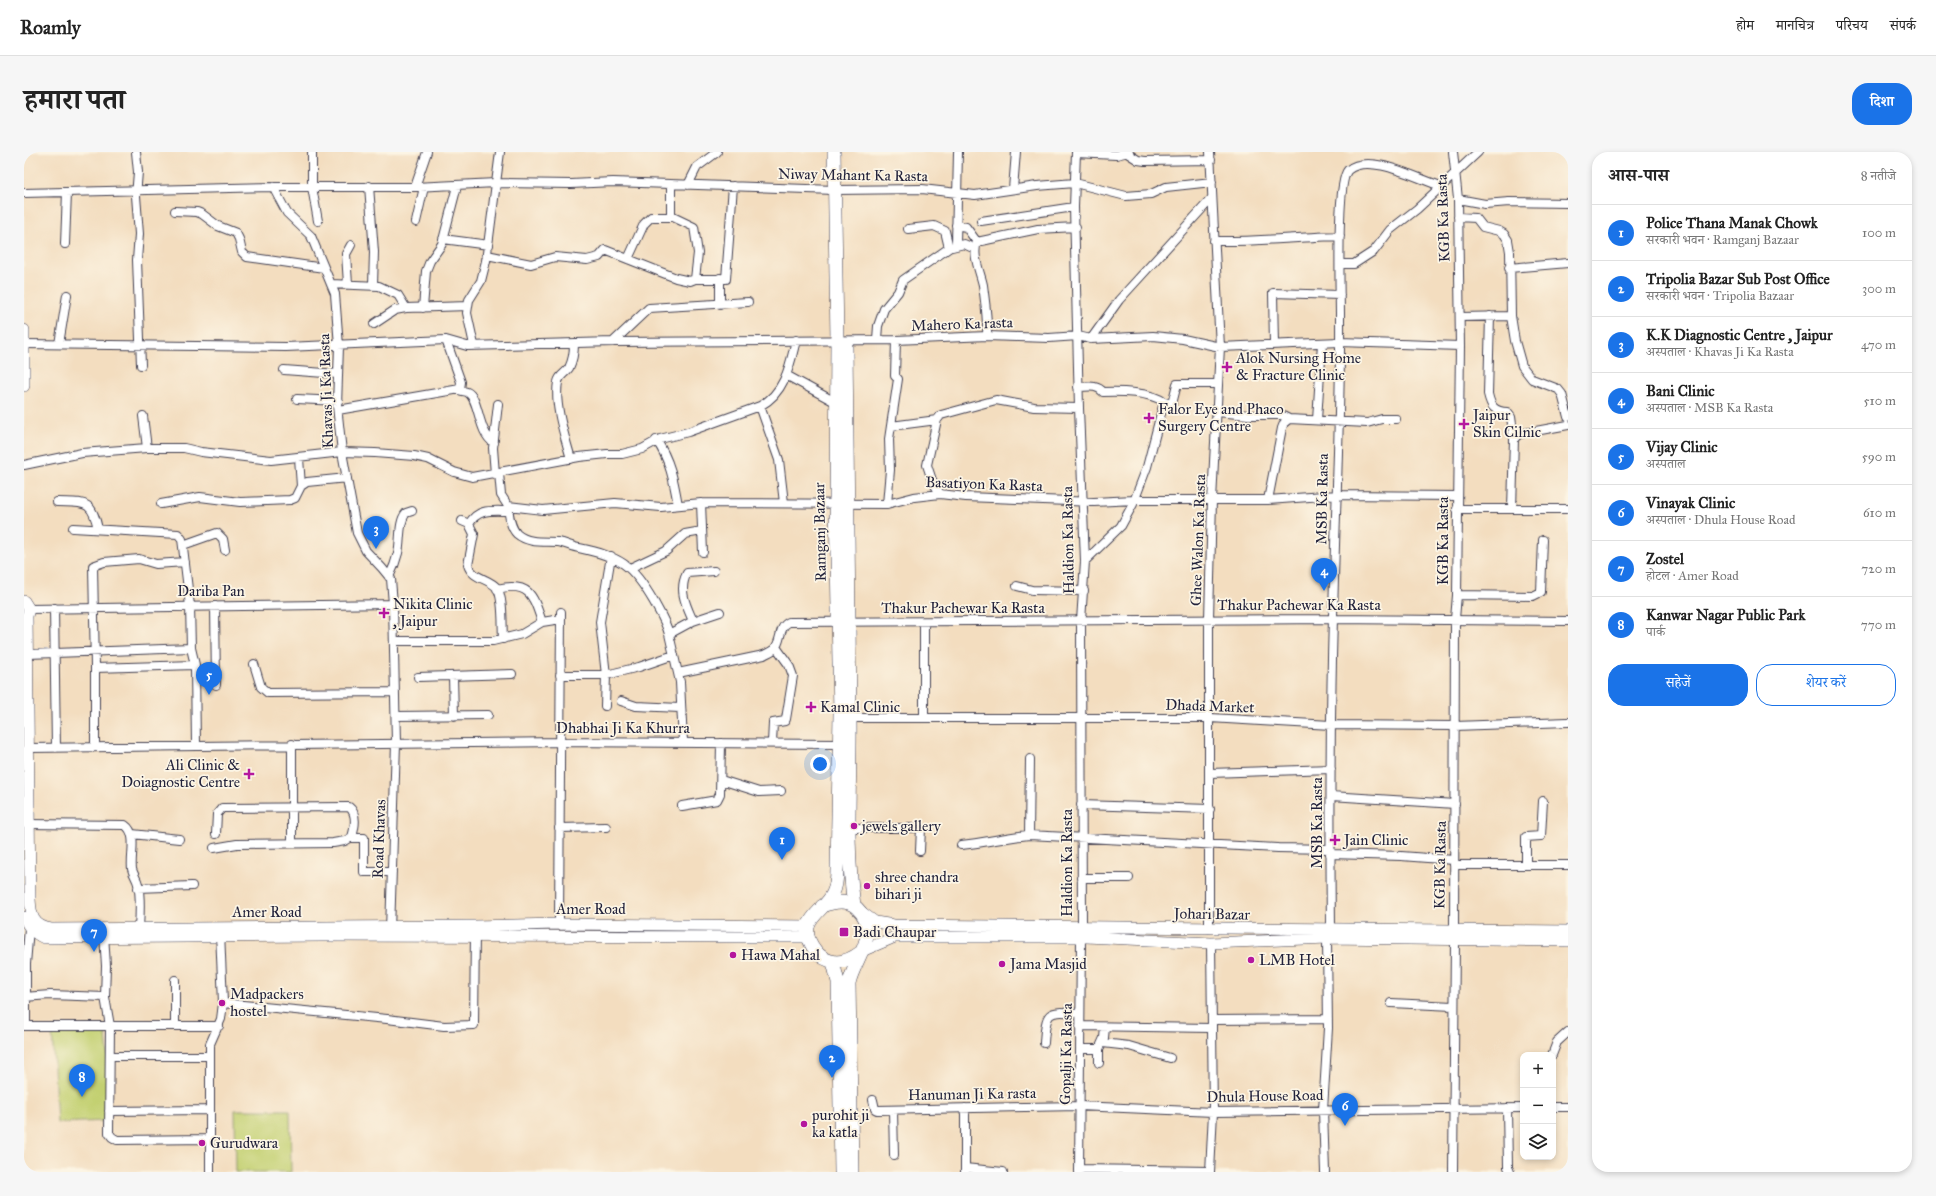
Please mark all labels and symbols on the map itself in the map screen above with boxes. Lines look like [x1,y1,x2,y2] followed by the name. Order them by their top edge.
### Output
[778,165,929,185] street label: Niway Mahant Ka Rasta
[1432,173,1454,263] street label: KGB Ka Rasta
[911,313,1014,335] street label: Mahero Ka rasta
[315,333,338,449] street label: Khavas Ji Ka Rasta
[1235,349,1361,384] place label: Alok Nursing Home & Fracture Clinic
[1221,361,1233,373] marker: Alok Nursing Home & Fracture Clinic
[1158,400,1284,435] place label: Falor Eye and Phaco Surgery Centre
[1471,406,1541,441] place label: Jaipur Skin Cilnic
[1143,412,1155,424] marker: Falor Eye and Phaco Surgery Centre
[1458,418,1470,430] marker: Jaipur Skin Cilnic
[1312,452,1332,545] street label: MSB Ka Rasta
[925,473,1044,495] street label: Basatiyon Ka Rasta
[1187,473,1209,606] street label: Ghee Walon Ka Rasta
[810,482,830,582] street label: Ramganj Bazaar
[1058,485,1078,594] street label: Haldion Ka Rasta
[1434,496,1452,585] street label: KGB Ka Rasta
[363,516,389,549] pin: 3
[1311,558,1337,591] pin: 4
[177,582,245,600] street label: Dariba Pan
[392,595,473,631] place label: Nikita Clinic , Jaipur
[1217,596,1381,614] street label: Thakur Pachewar Ka Rasta
[881,599,1045,617] street label: Thakur Pachewar Ka Rasta
[378,607,390,619] marker: Nikita Clinic , Jaipur
[196,662,222,695] pin: 5
[1165,695,1256,717] street label: Dhada Market
[820,698,900,716] place label: Kamal Clinic
[805,701,817,713] marker: Kamal Clinic
[556,719,691,738] street label: Dhabhai Ji Ka Khurra
[810,754,830,774] your location
[121,756,240,791] place label: Ali Clinic & Doiagnostic Centre
[243,768,255,780] marker: Ali Clinic & Doiagnostic Centre
[1308,777,1326,869] street label: MSB Ka Rasta
[369,799,389,879] street label: Road Khavas
[1058,808,1076,917] street label: Haldion Ka Rasta
[860,817,942,835] place label: jewels gallery
[1430,820,1450,909] street label: KGB Ka Rasta
[849,821,859,831] marker: jewels gallery
[769,827,795,860] pin: 1
[1342,831,1408,850] place label: Jain Clinic
[1329,834,1341,846] marker: Jain Clinic
[875,868,959,903] place label: shree chandra bihari ji
[862,881,872,891] marker: shree chandra bihari ji
[555,900,626,918] street label: Amer Road
[231,903,302,921] street label: Amer Road
[1172,904,1251,925] street label: Johari Bazar
[81,919,107,952] pin: 7
[853,923,937,941] place label: Badi Chaupar
[838,926,850,938] marker: Badi Chaupar
[741,946,821,964] place label: Hawa Mahal
[728,950,738,960] marker: Hawa Mahal
[1259,951,1336,969] place label: LMB Hotel
[1008,955,1087,974] place label: Jama Masjid
[1246,955,1256,965] marker: LMB Hotel
[997,959,1007,969] marker: Jama Masjid
[230,985,304,1020] place label: Madpackers hostel
[217,998,227,1008] marker: Madpackers hostel
[1056,1002,1076,1105] street label: Gopalji Ka Rasta
[819,1045,845,1078] pin: 2
[69,1064,95,1097] pin: 8
[908,1084,1037,1105] street label: Hanuman Ji Ka rasta
[1206,1086,1324,1106] street label: Dhula House Road
[1332,1093,1358,1126] pin: 6
[811,1106,869,1141] place label: purohit ji ka katla
[799,1119,809,1129] marker: purohit ji ka katla
[210,1134,279,1152] place label: Gurudwara
[197,1138,207,1148] marker: Gurudwara

